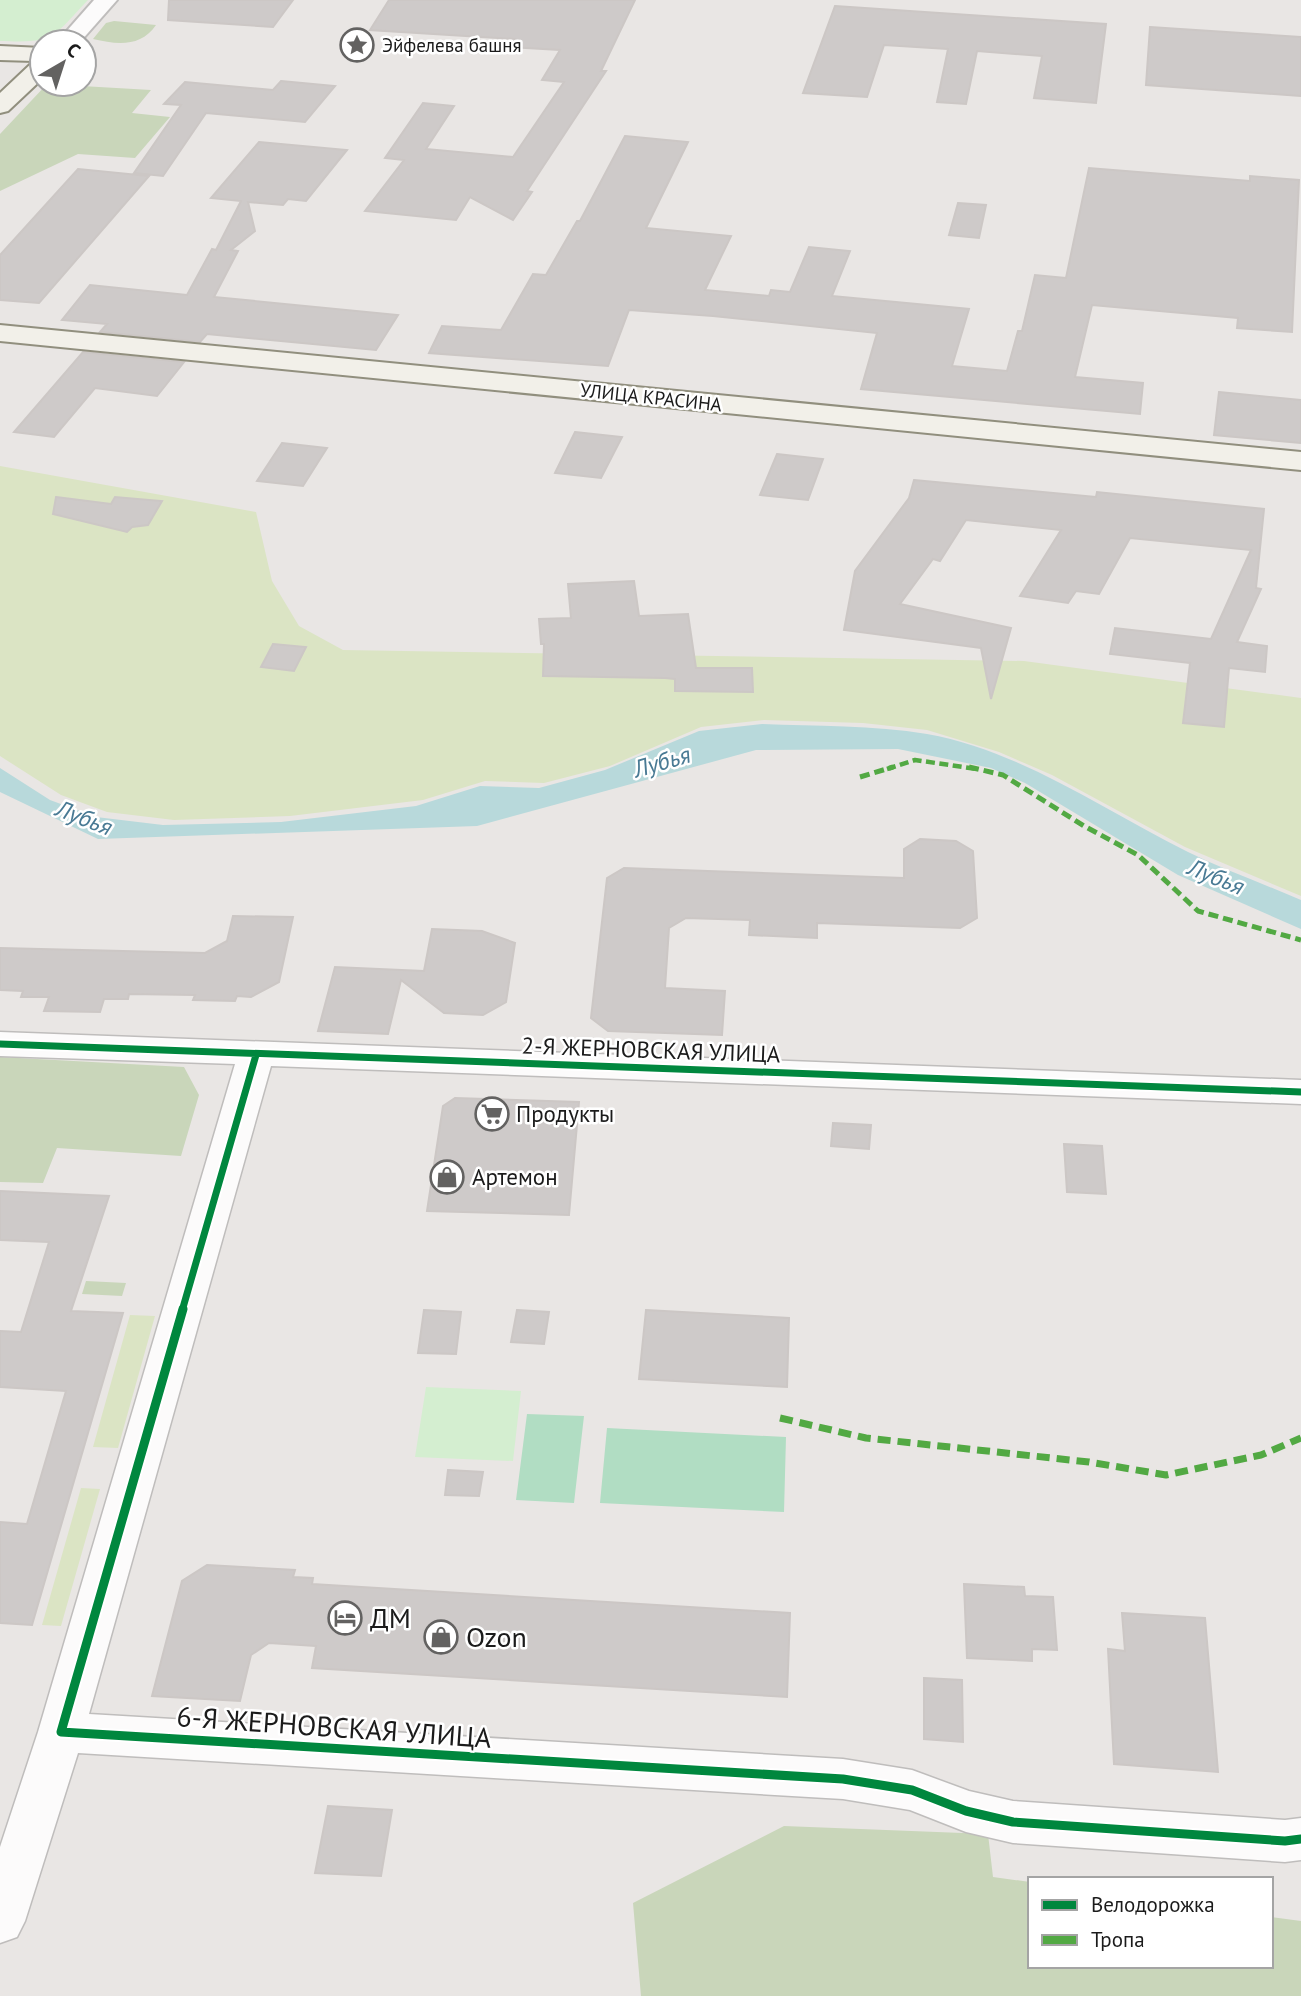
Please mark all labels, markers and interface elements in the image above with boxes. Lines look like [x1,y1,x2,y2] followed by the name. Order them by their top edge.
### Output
[338,26,376,64] place icon: Эйфелева башня
[28,28,98,98] north arrow
[382,33,522,57] place label: Эйфелева башня
[62,37,86,63] text: С
[579,378,723,416] street label: УЛИЦА КРАСИНА
[628,739,694,785] water label: Лубья
[50,792,117,842] water label: Лубья
[1182,851,1249,902] water label: Лубья
[521,1030,781,1069] street label: 2-Я ЖЕРНОВСКАЯ УЛИЦА
[473,1095,511,1133] supermarket icon: Продукты
[516,1099,614,1128] place label: Продукты
[428,1158,466,1196] shop icon: Артемон
[472,1162,558,1191] place label: Артемон
[326,1599,364,1637] hotel icon: ДМ
[370,1599,411,1636] place label: ДМ
[422,1618,460,1656] shop icon: Ozon
[466,1618,527,1655] place label: Ozon
[176,1697,493,1756] street label: 6-Я ЖЕРНОВСКАЯ УЛИЦА
[1028,1877,1273,1968] legend
[1091,1891,1215,1918] text: Велодорожка
[1091,1926,1145,1953] text: Тропа

